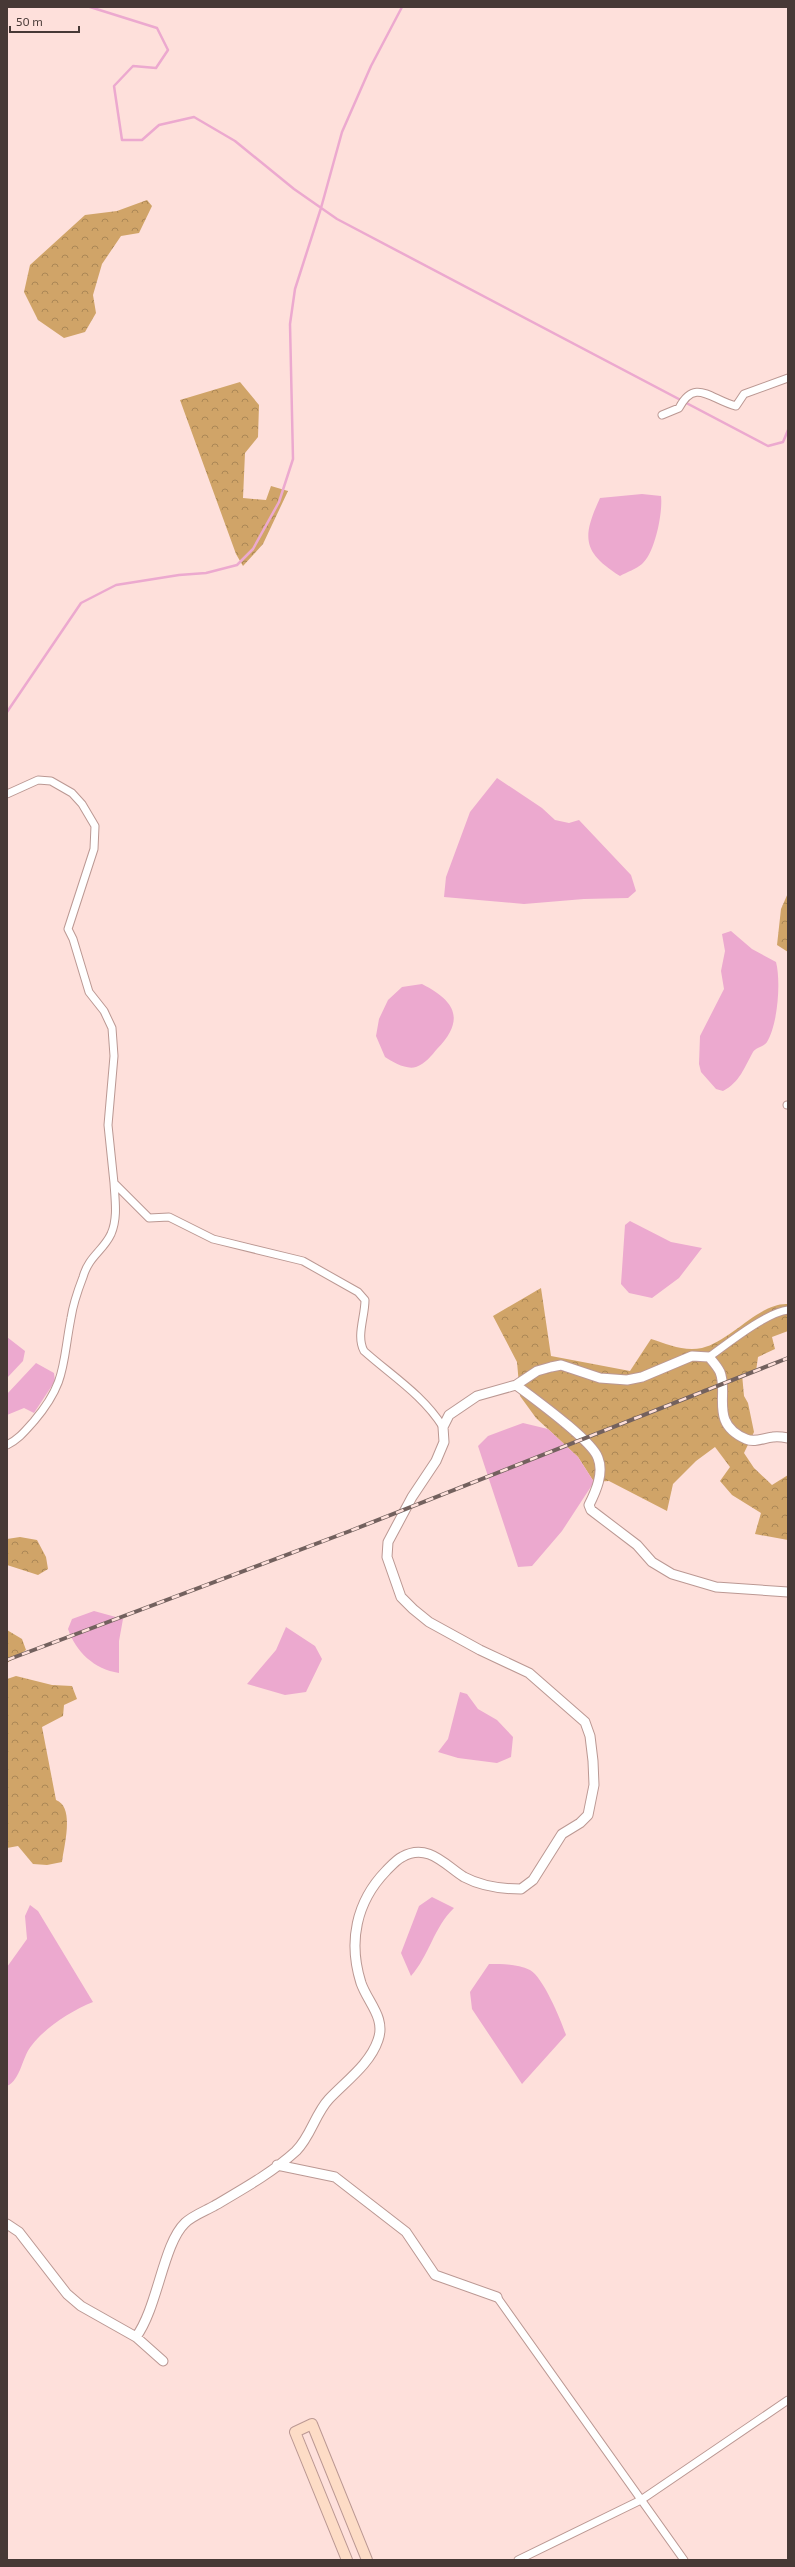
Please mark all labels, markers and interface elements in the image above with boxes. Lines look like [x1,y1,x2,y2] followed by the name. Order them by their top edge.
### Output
[10,8,79,34] scale bar
[16,14,43,28] text: 50 m

